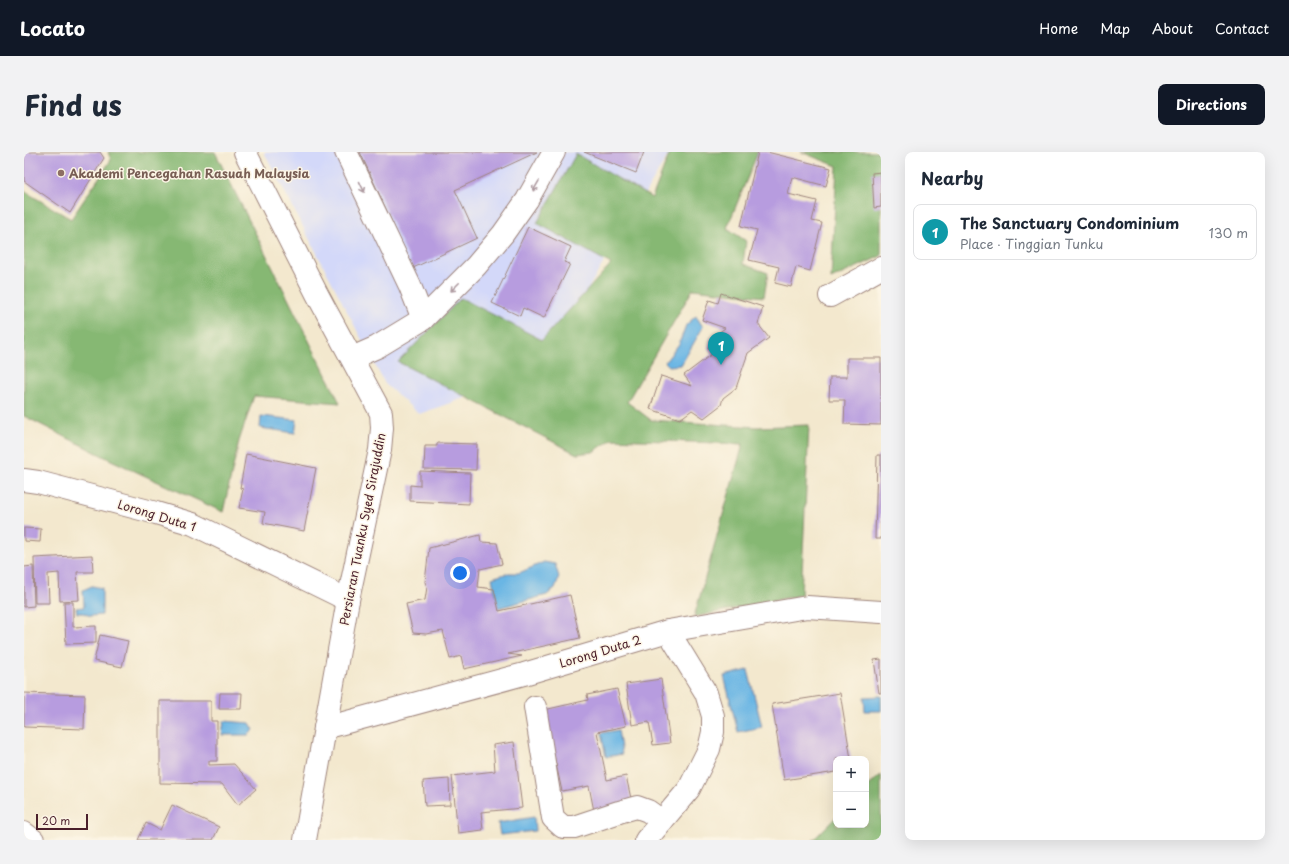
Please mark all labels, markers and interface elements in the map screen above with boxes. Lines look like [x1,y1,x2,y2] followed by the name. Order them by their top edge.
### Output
[20,14,85,42] text: Locato
[1039,18,1078,39] text: Home
[1100,18,1130,39] text: Map
[1152,18,1193,39] text: About
[1215,18,1269,39] text: Contact
[24,83,122,126] text: Find us
[1158,84,1265,125] button: Directions
[69,164,311,182] place label: Akademi Pencegahan Rasuah Malaysia
[921,165,983,191] text: Nearby
[56,168,66,178] marker: Akademi Pencegahan Rasuah Malaysia
[531,180,539,192] one-way arrow
[359,181,366,193] one-way arrow
[960,211,1179,234] text: The Sanctuary Condominium
[932,223,938,242] text: 1
[1209,223,1248,242] text: 130 m
[960,234,1103,253] text: Place · Tinggian Tunku
[450,283,460,292] one-way arrow
[708,332,734,365] pin: 1
[334,431,390,627] street label: Persiaran Tuanku Syed Sirajuddin
[116,495,198,535] street label: Lorong Duta 1
[450,563,470,583] your location
[557,630,643,672] street label: Lorong Duta 2
[833,756,869,828] map controls
[833,756,869,792] button: +
[833,792,869,828] button: −
[36,812,88,831] scale bar
[42,812,70,829] text: 20 m

